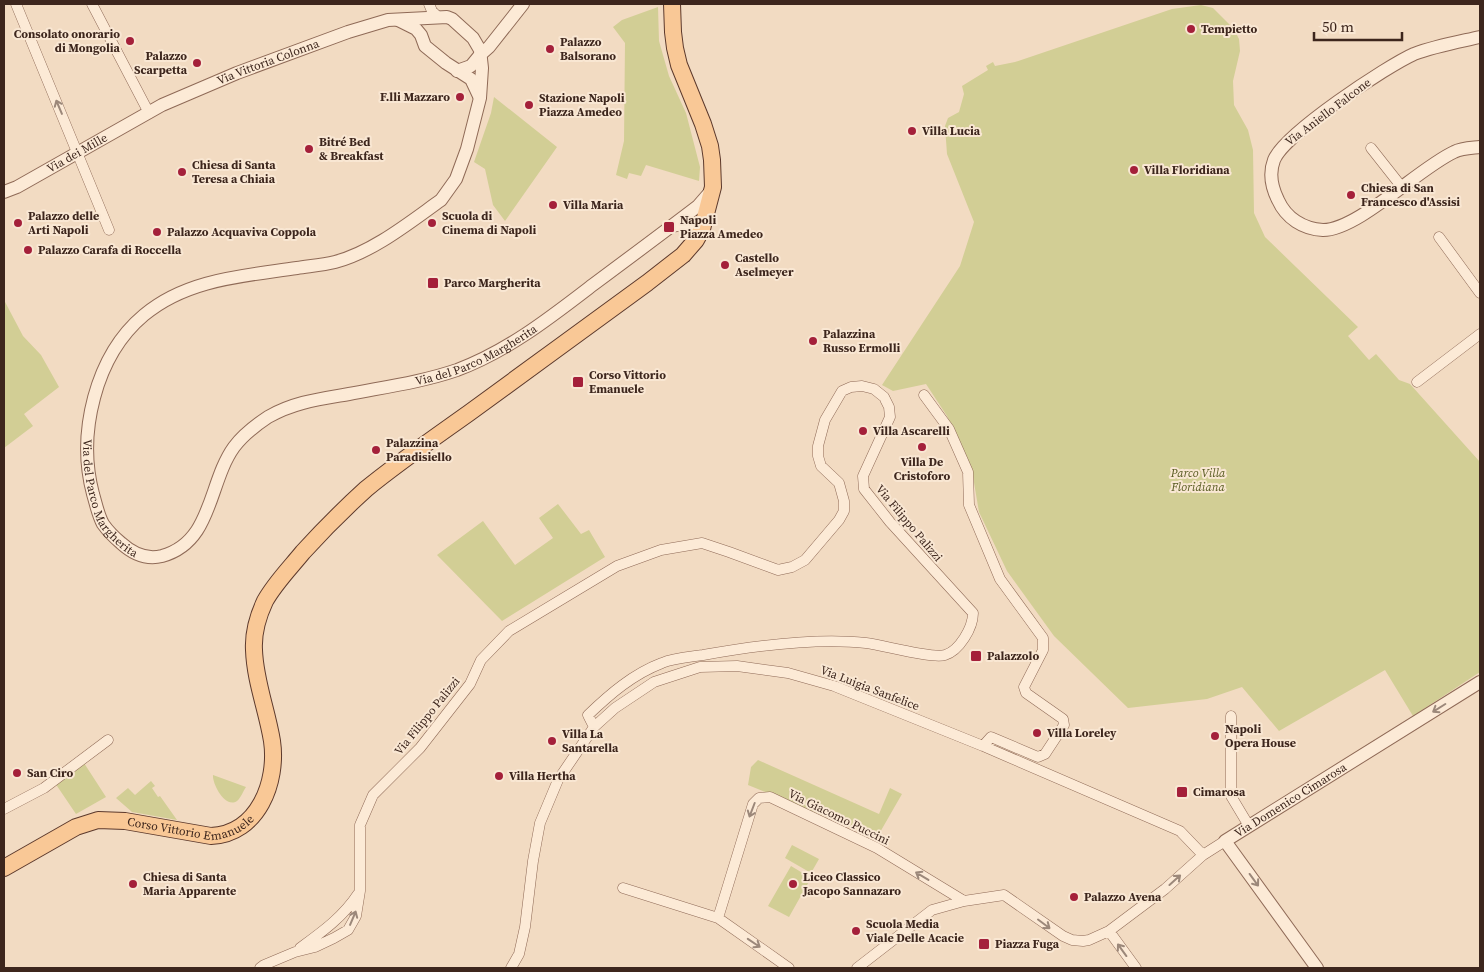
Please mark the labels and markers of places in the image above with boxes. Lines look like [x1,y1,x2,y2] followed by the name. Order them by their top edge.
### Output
[1201,21,1258,37] place label: Tempietto
[1185,23,1197,35] marker: Tempietto
[14,26,121,56] place label: Consolato onorario di Mongolia
[560,34,616,64] place label: Palazzo Balsorano
[124,35,136,47] marker: Consolato onorario di Mongolia
[544,43,556,55] marker: Palazzo Balsorano
[134,48,188,78] place label: Palazzo Scarpetta
[191,57,203,69] marker: Palazzo Scarpetta
[380,89,450,105] place label: F.lli Mazzaro
[539,90,625,120] place label: Stazione Napoli Piazza Amedeo
[454,91,466,103] marker: F.lli Mazzaro
[523,99,535,111] marker: Stazione Napoli Piazza Amedeo
[922,123,981,139] place label: Villa Lucia
[906,125,918,137] marker: Villa Lucia
[319,134,384,164] place label: Bitré Bed & Breakfast
[303,143,315,155] marker: Bitré Bed & Breakfast
[192,157,276,187] place label: Chiesa di Santa Teresa a Chiaia
[1144,162,1230,178] place label: Villa Floridiana
[1128,164,1140,176] marker: Villa Floridiana
[176,166,188,178] marker: Chiesa di Santa Teresa a Chiaia
[1361,180,1460,210] place label: Chiesa di San Francesco d'Assisi
[1345,189,1357,201] marker: Chiesa di San Francesco d'Assisi
[563,197,624,213] place label: Villa Maria
[547,199,559,211] marker: Villa Maria
[28,208,99,238] place label: Palazzo delle Arti Napoli
[442,208,537,238] place label: Scuola di Cinema di Napoli
[680,212,763,242] place label: Napoli Piazza Amedeo
[12,217,24,229] marker: Palazzo delle Arti Napoli
[426,217,438,229] marker: Scuola di Cinema di Napoli
[662,220,676,234] marker: Napoli Piazza Amedeo
[167,224,317,240] place label: Palazzo Acquaviva Coppola
[151,226,163,238] marker: Palazzo Acquaviva Coppola
[38,242,182,258] place label: Palazzo Carafa di Roccella
[22,244,34,256] marker: Palazzo Carafa di Roccella
[735,250,794,280] place label: Castello Aselmeyer
[719,259,731,271] marker: Castello Aselmeyer
[444,275,541,291] place label: Parco Margherita
[426,276,440,290] marker: Parco Margherita
[823,326,901,356] place label: Palazzina Russo Ermolli
[807,335,819,347] marker: Palazzina Russo Ermolli
[589,367,666,397] place label: Corso Vittorio Emanuele
[571,375,585,389] marker: Corso Vittorio Emanuele
[873,423,950,439] place label: Villa Ascarelli
[857,425,869,437] marker: Villa Ascarelli
[386,435,452,465] place label: Palazzina Paradisiello
[916,441,928,453] marker: Villa De Cristoforo
[370,444,382,456] marker: Palazzina Paradisiello
[894,454,950,484] place label: Villa De Cristoforo
[987,648,1039,664] place label: Palazzolo
[969,649,983,663] marker: Palazzolo
[1225,721,1296,751] place label: Napoli Opera House
[1047,725,1117,741] place label: Villa Loreley
[562,726,619,756] place label: Villa La Santarella
[1031,727,1043,739] marker: Villa Loreley
[1209,730,1221,742] marker: Napoli Opera House
[546,735,558,747] marker: Villa La Santarella
[27,765,73,781] place label: San Ciro
[11,767,23,779] marker: San Ciro
[509,768,576,784] place label: Villa Hertha
[493,770,505,782] marker: Villa Hertha
[1193,784,1246,800] place label: Cimarosa
[1175,785,1189,799] marker: Cimarosa
[143,869,236,899] place label: Chiesa di Santa Maria Apparente
[802,869,901,899] place label: Liceo Classico Jacopo Sannazaro
[127,878,139,890] marker: Chiesa di Santa Maria Apparente
[787,878,799,890] marker: Liceo Classico Jacopo Sannazaro
[1084,889,1162,905] place label: Palazzo Avena
[1068,891,1080,903] marker: Palazzo Avena
[866,916,964,946] place label: Scuola Media Viale Delle Acacie
[850,925,862,937] marker: Scuola Media Viale Delle Acacie
[995,936,1060,952] place label: Piazza Fuga
[977,937,991,951] marker: Piazza Fuga

